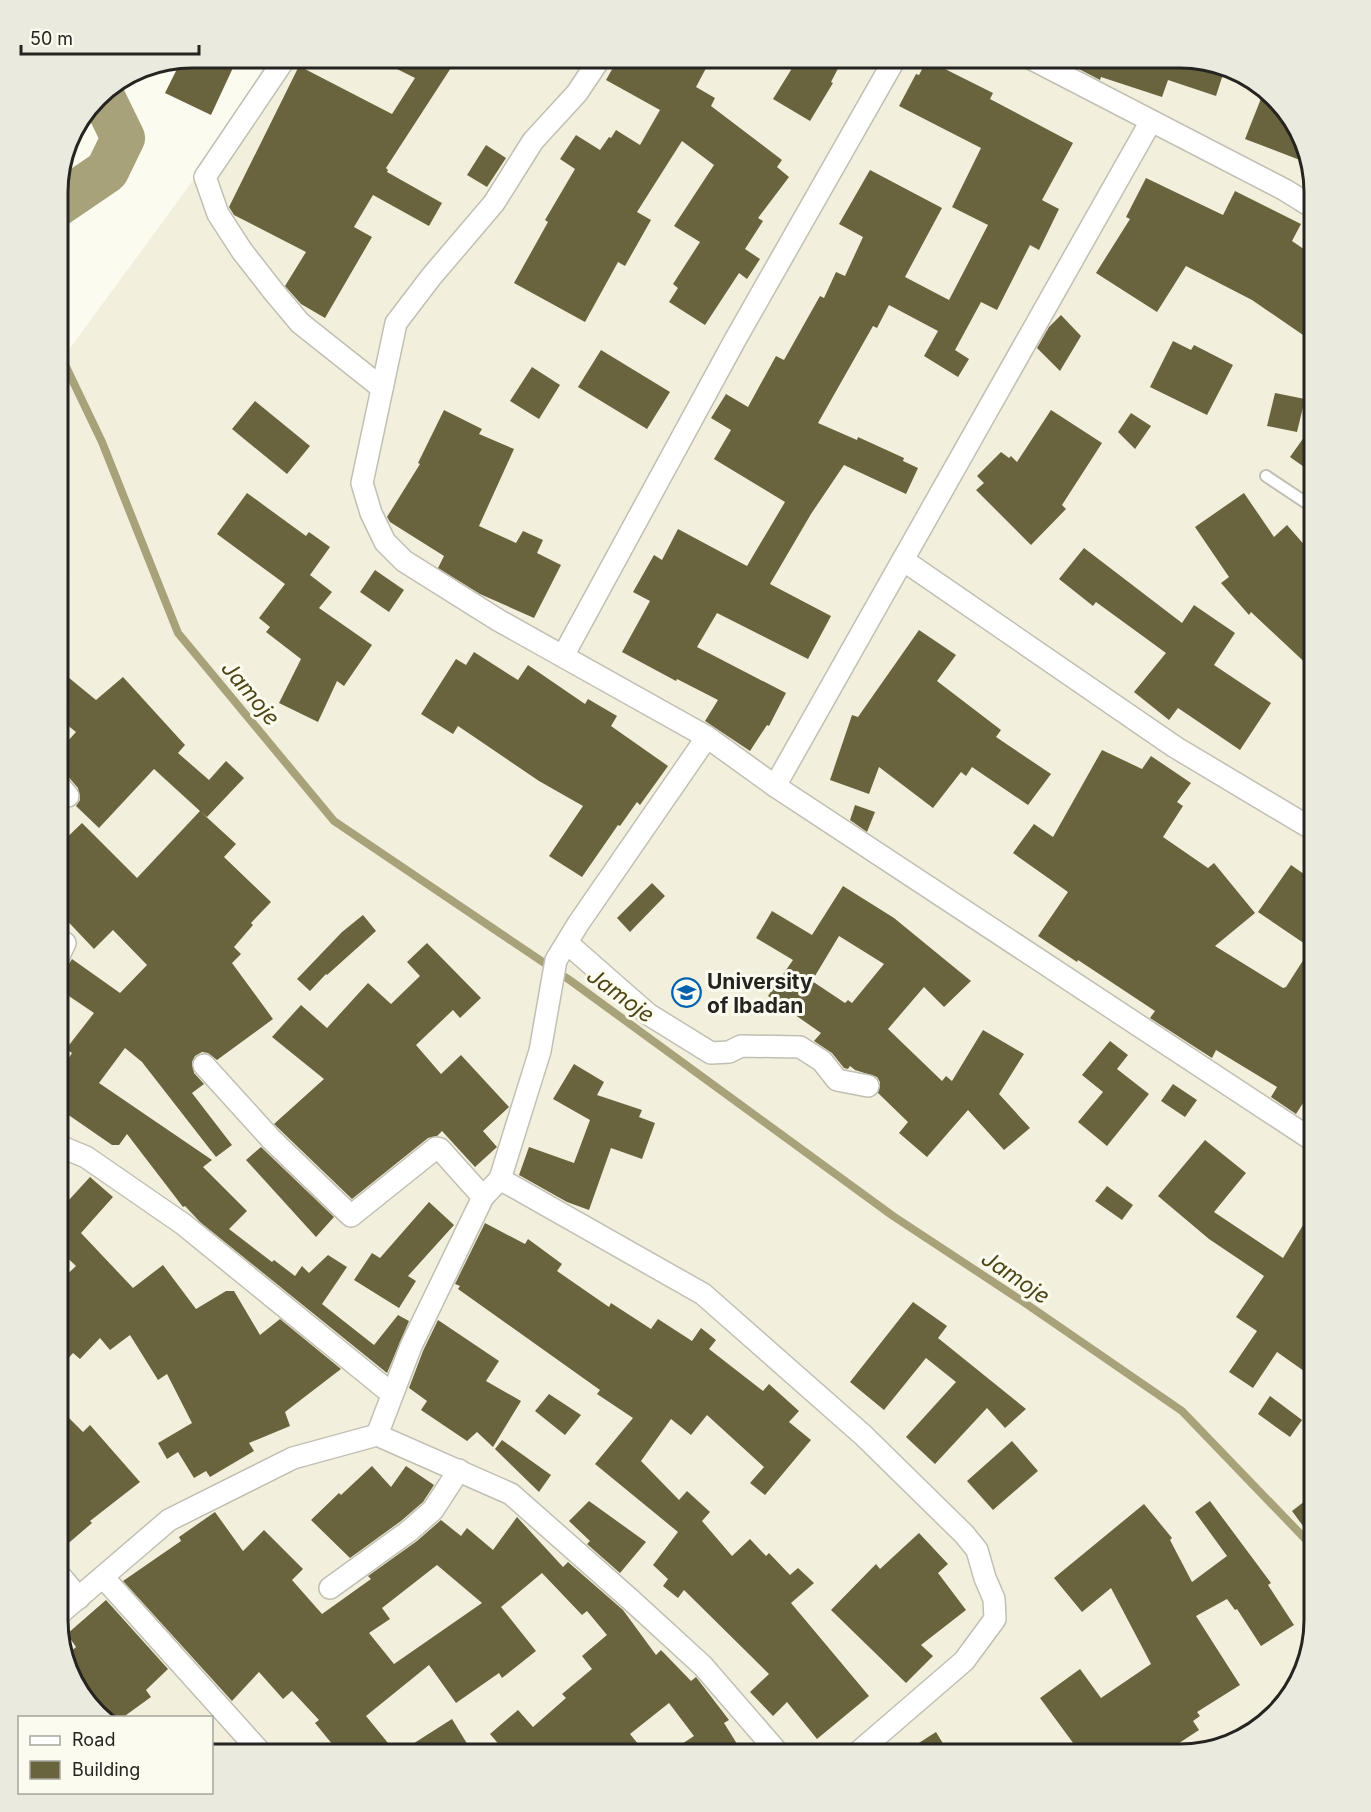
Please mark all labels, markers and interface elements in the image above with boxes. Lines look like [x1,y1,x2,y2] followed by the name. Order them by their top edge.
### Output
[21,18,200,56] scale bar
[30,28,73,49] text: 50 m
[216,655,286,731] water label: Jamoje
[582,962,660,1028] water label: Jamoje
[707,969,813,1018] place label: University of Ibadan
[670,977,702,1009] school or university icon: University of Ibadan
[977,1245,1055,1309] water label: Jamoje
[18,1716,213,1794] legend
[72,1729,115,1750] text: Road
[72,1759,140,1780] text: Building

